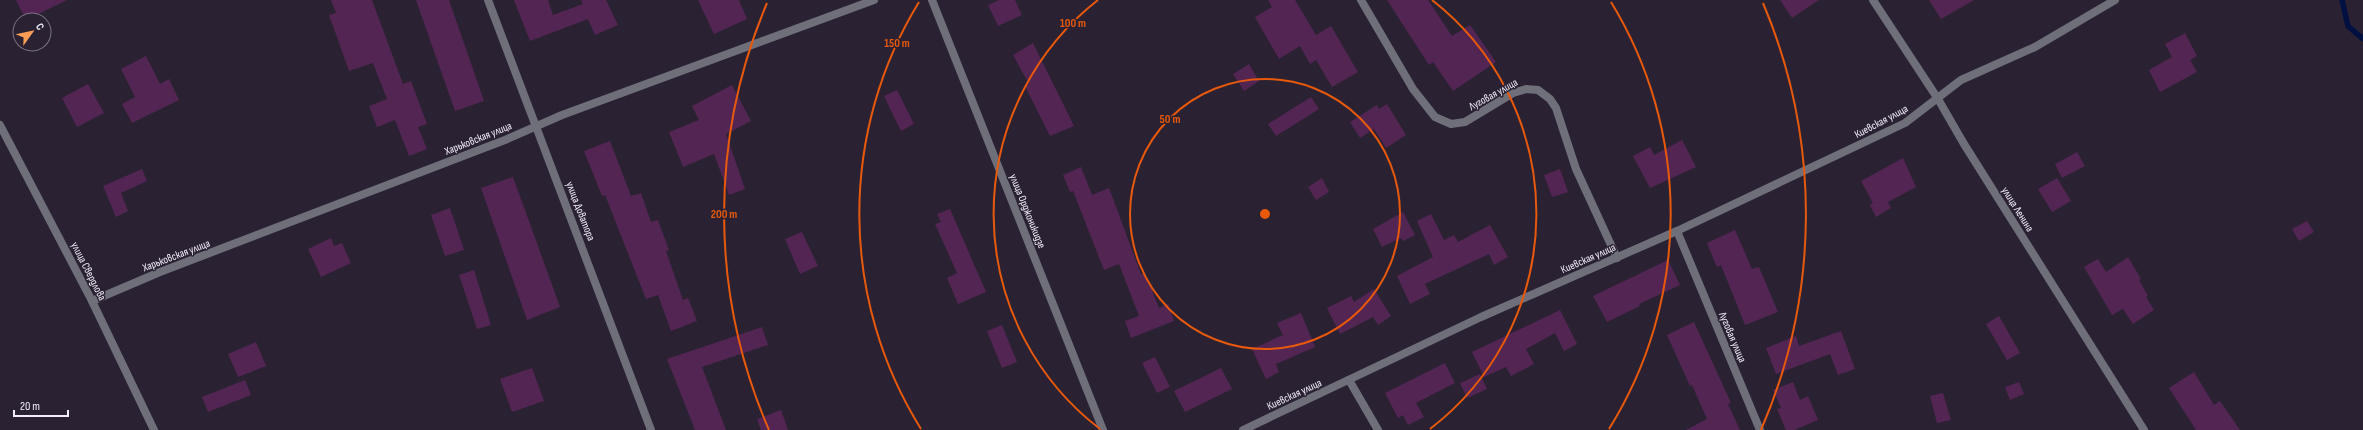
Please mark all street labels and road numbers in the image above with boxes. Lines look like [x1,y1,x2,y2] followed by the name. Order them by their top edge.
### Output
[1466,76,1520,114] street label: Луговая улица
[1852,102,1910,141] street label: Киевская улица
[442,119,514,158] street label: Харьковская улица
[1007,172,1048,250] street label: улица Орджоникидзе
[563,180,598,243] street label: улица Доватора
[1999,184,2036,234] street label: улица Ленина
[140,237,212,275] street label: Харьковская улица
[68,240,109,303] street label: улица Свердлова
[1559,241,1618,276] street label: Киевская улица
[1716,309,1749,364] street label: Луговая улица
[1265,376,1324,413] street label: Киевская улица

